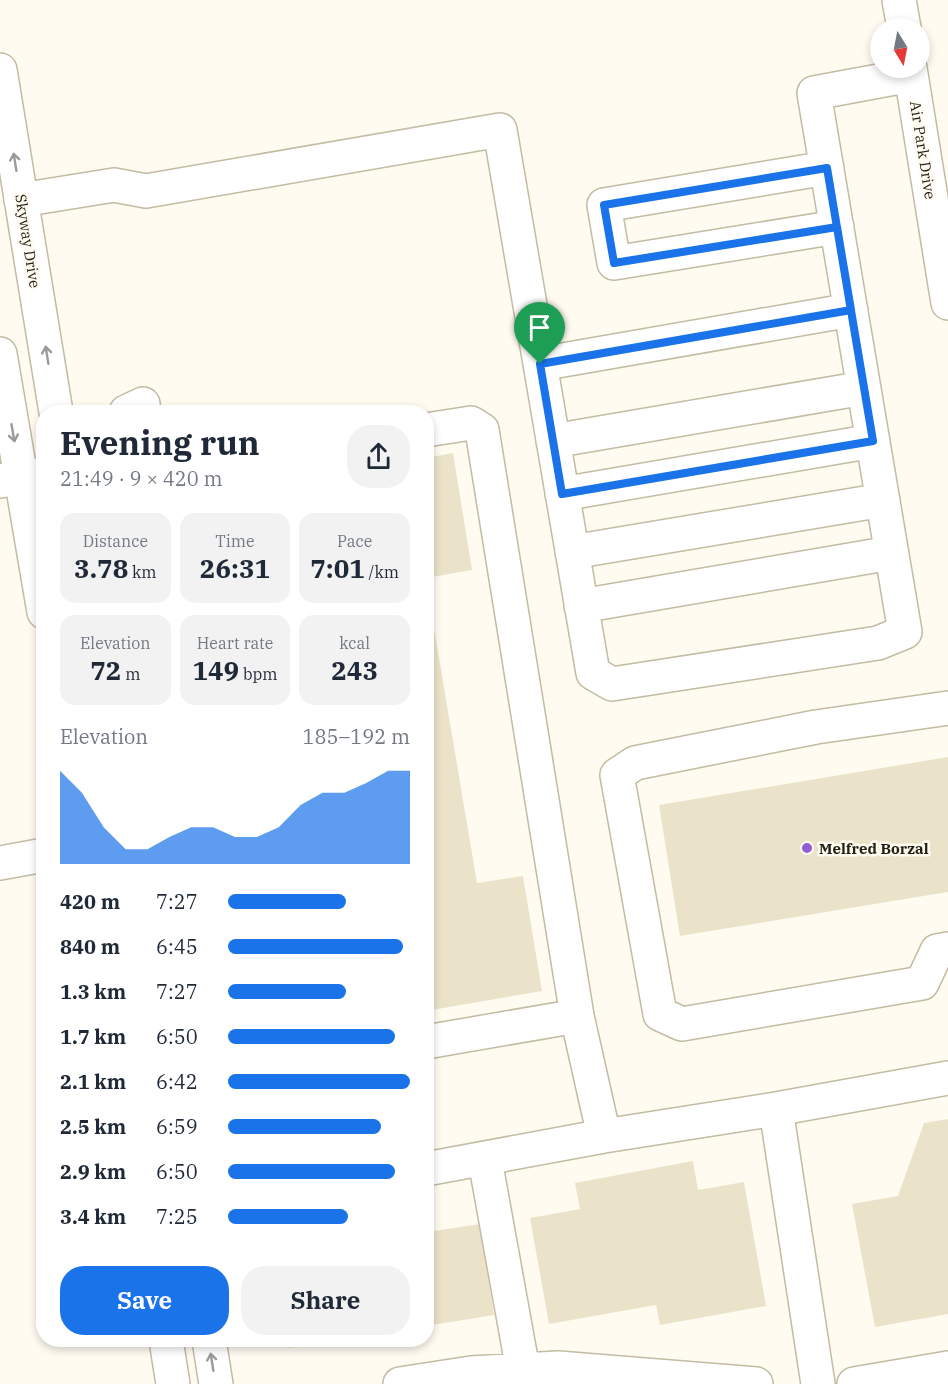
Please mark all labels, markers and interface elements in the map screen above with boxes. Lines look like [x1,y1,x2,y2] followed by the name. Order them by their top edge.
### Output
[870,18,930,78] north arrow
[870,18,930,78] map controls
[906,100,940,200] street label: Air Park Drive
[9,153,20,173] one-way arrow
[11,193,45,289] street label: Skyway Drive
[514,302,565,364] pin
[523,311,556,344] icon: arrive
[41,345,52,365] one-way arrow
[60,421,260,464] text: Evening run
[8,422,19,442] one-way arrow
[347,425,410,488] button: share
[60,465,223,492] text: 21:49 · 9 × 420 m
[83,531,148,551] text: Distance
[215,531,255,551] text: Time
[337,531,372,551] text: Pace
[74,551,128,585] text: 3.78
[200,551,270,585] text: 26:31
[310,551,365,585] text: 7:01
[128,562,157,582] text: km
[365,562,399,582] text: /km
[80,633,151,653] text: Elevation
[197,633,273,653] text: Heart rate
[339,633,370,653] text: kcal
[90,653,121,687] text: 72
[192,653,239,687] text: 149
[331,653,378,687] text: 243
[121,664,140,684] text: m
[239,664,278,684] text: bpm
[60,723,148,750] text: Elevation
[303,723,410,750] text: 185–192 m
[819,839,929,858] place label: Melfred Borzal
[800,841,814,855] marker: Melfred Borzal
[60,888,120,915] text: 420 m
[156,888,198,915] text: 7:27
[60,933,120,960] text: 840 m
[156,933,198,960] text: 6:45
[60,978,126,1005] text: 1.3 km
[156,978,198,1005] text: 7:27
[60,1023,126,1050] text: 1.7 km
[156,1023,198,1050] text: 6:50
[60,1068,126,1095] text: 2.1 km
[156,1068,198,1095] text: 6:42
[60,1113,126,1140] text: 2.5 km
[156,1113,198,1140] text: 6:59
[60,1158,126,1185] text: 2.9 km
[156,1158,198,1185] text: 6:50
[60,1203,126,1230] text: 3.4 km
[156,1203,198,1230] text: 7:25
[60,1266,229,1335] button: Save
[241,1266,410,1335] button: Share
[207,1352,218,1372] one-way arrow

